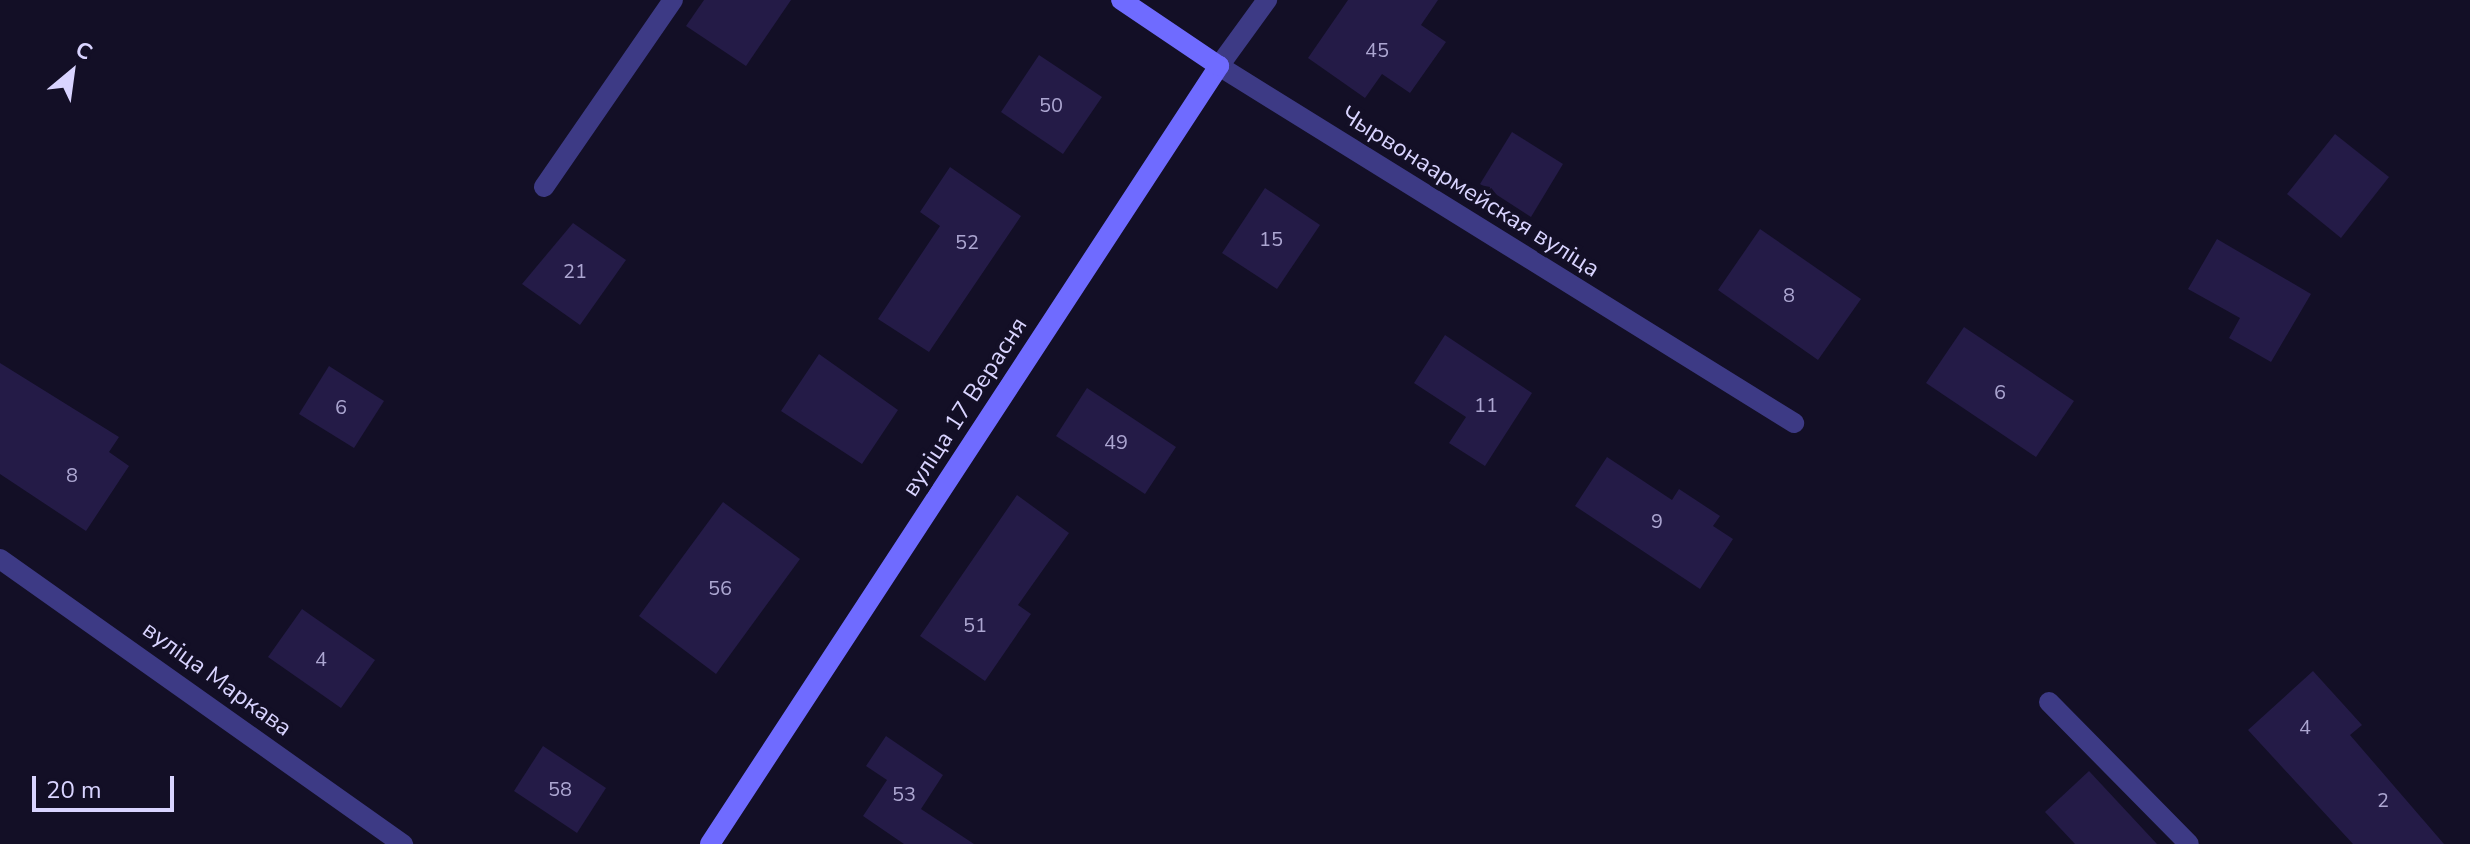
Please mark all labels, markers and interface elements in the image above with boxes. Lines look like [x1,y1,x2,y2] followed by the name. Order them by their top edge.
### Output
[32,32,112,112] north arrow
[70,34,97,68] text: С
[1365,38,1389,62] house number: 45
[1039,93,1063,117] house number: 50
[1335,100,1605,284] street label: Чырвонаармейская вуліца
[1259,227,1283,251] house number: 15
[955,230,979,254] house number: 52
[563,259,587,283] house number: 21
[1783,283,1795,307] house number: 8
[896,312,1034,502] street label: вуліца 17 Верасня
[1994,380,2006,404] house number: 6
[1474,393,1498,417] house number: 11
[335,395,347,419] house number: 6
[1104,430,1128,454] house number: 49
[66,463,78,487] house number: 8
[1651,509,1663,533] house number: 9
[708,576,732,600] house number: 56
[963,613,987,637] house number: 51
[137,615,297,743] street label: вуліца Маркава
[315,647,327,671] house number: 4
[2299,715,2311,739] house number: 4
[36,760,178,810] scale bar
[46,774,102,806] text: 20 m
[548,777,572,801] house number: 58
[892,782,916,806] house number: 53
[2377,788,2389,812] house number: 2

